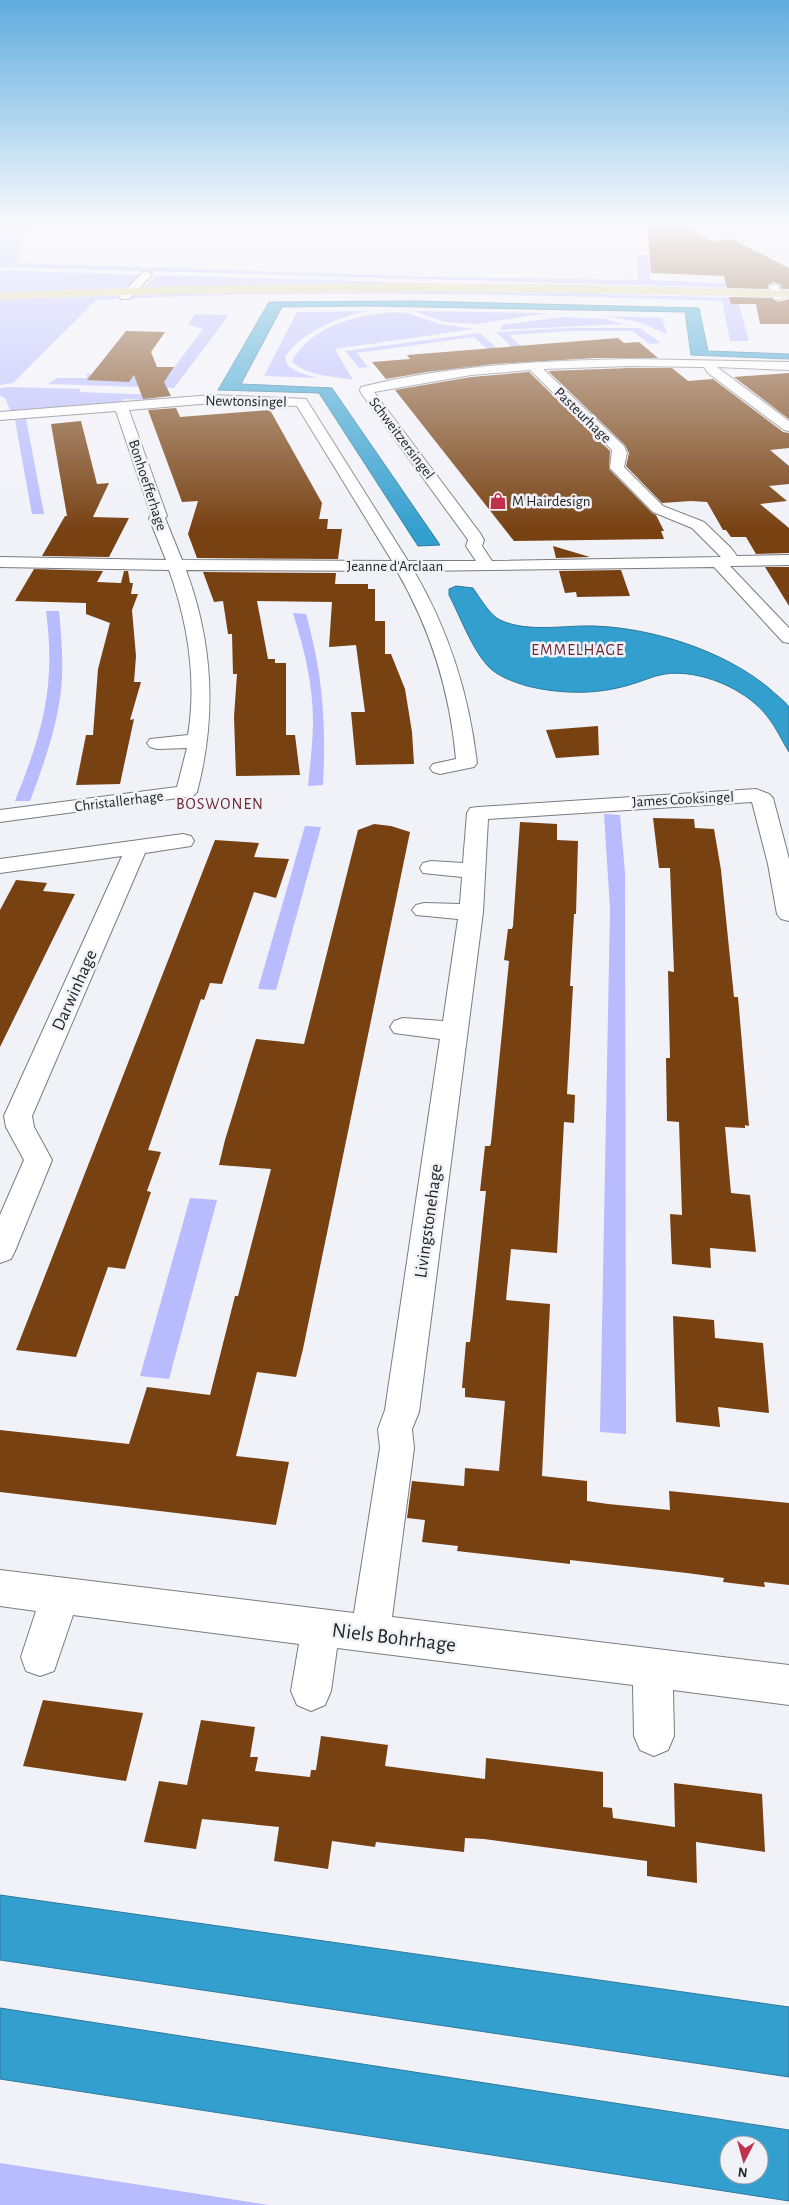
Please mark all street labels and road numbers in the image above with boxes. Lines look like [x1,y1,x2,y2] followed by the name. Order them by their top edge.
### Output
[551,385,614,446] street label: Pasteurhage
[205,393,287,410] street label: Newtonsingel
[366,395,437,482] street label: Schweitzersingel
[126,438,169,532] street label: Bonhoefferhage
[347,559,443,574] street label: Jeanne d'Arclaan
[74,789,164,814] street label: Christallerhage
[632,789,734,810] street label: James Cooksingel
[49,947,101,1033] street label: Darwinhage
[412,1163,446,1279] street label: Livingstonehage
[331,1619,457,1656] street label: Niels Bohrhage

